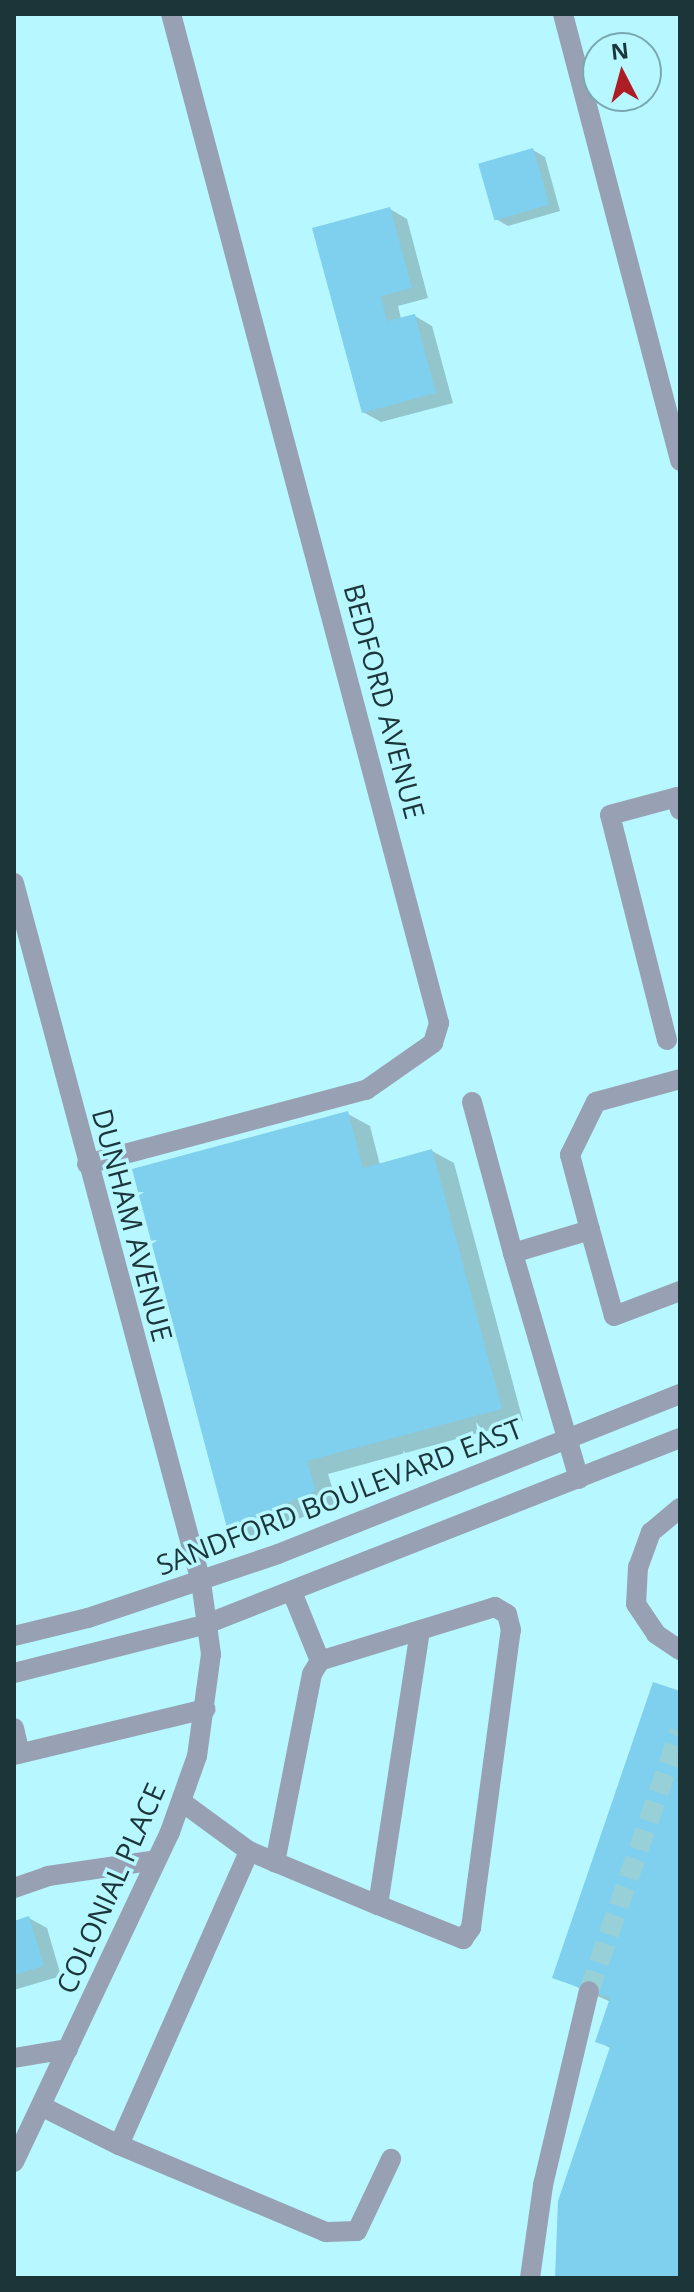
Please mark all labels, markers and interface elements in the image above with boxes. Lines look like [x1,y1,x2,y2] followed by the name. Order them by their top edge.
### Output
[582,32,662,112] north arrow
[609,34,630,66] text: N
[337,580,433,822] street label: BEDFORD AVENUE
[86,1105,180,1345] street label: DUNHAM AVENUE
[151,1411,527,1581] street label: SANDFORD BOULEVARD EAST
[49,1778,171,1998] street label: COLONIAL PLACE

